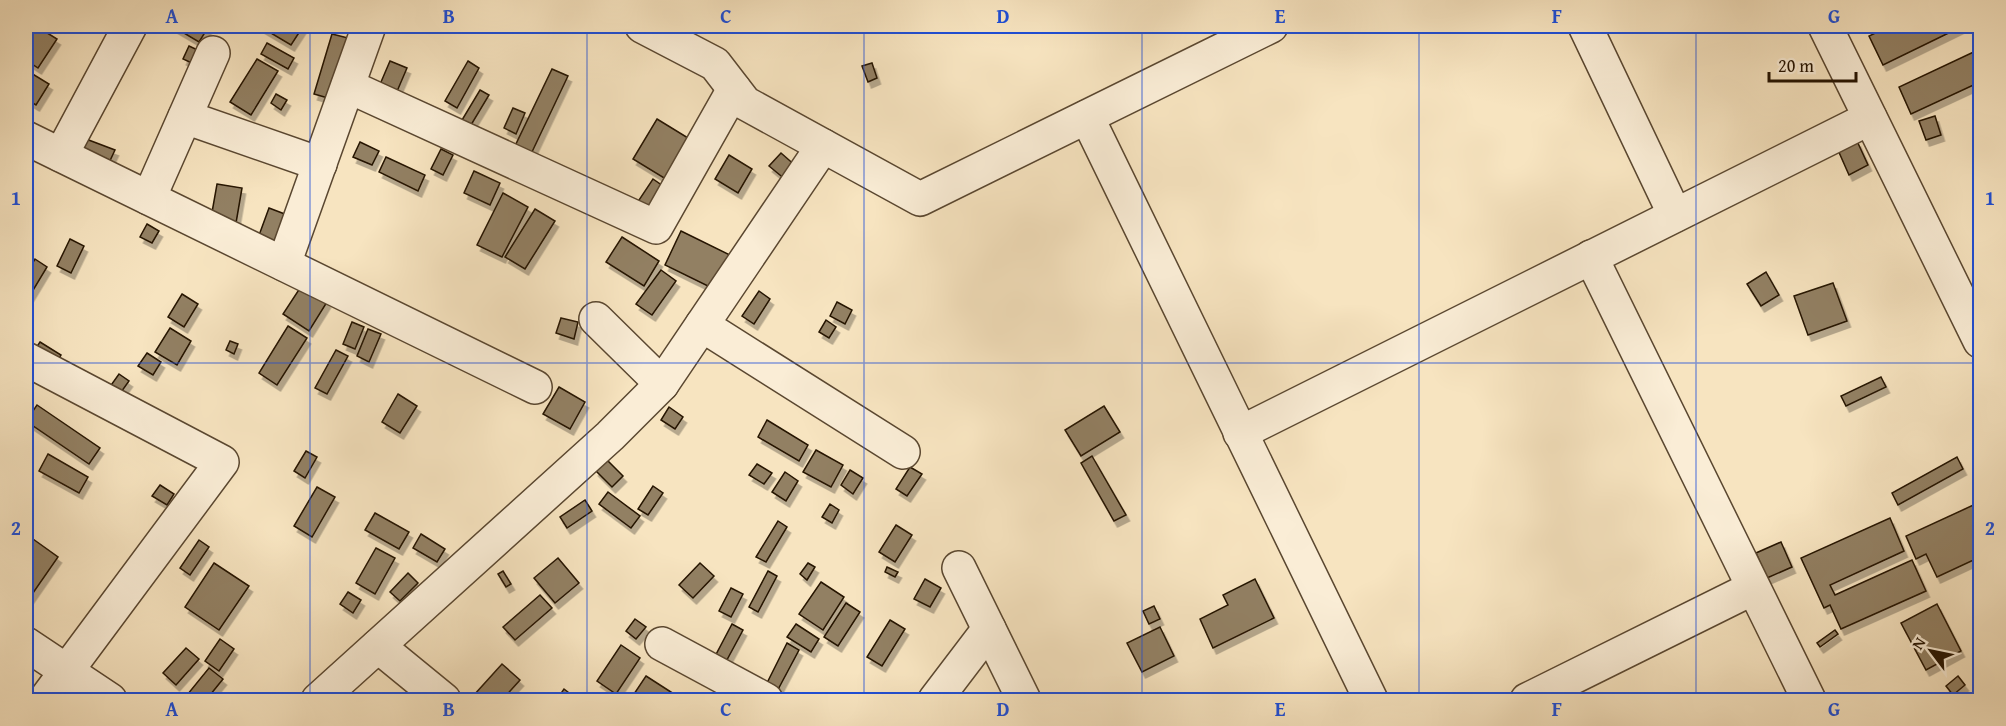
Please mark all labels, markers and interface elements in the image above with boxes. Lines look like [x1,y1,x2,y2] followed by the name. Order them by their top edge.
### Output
[166,1,179,30] text: A
[443,1,455,30] text: B
[720,1,732,30] text: C
[996,1,1010,30] text: D
[1275,1,1286,30] text: E
[1552,1,1562,30] text: F
[1828,1,1840,30] text: G
[1769,45,1856,83] scale bar
[1778,52,1814,79] text: 20 m
[11,183,21,212] text: 1
[1985,183,1995,212] text: 1
[11,513,21,542] text: 2
[1985,513,1995,542] text: 2
[1901,621,1961,681] north arrow
[1905,632,1931,654] text: N
[166,694,179,723] text: A
[443,694,455,723] text: B
[720,694,732,723] text: C
[996,694,1010,723] text: D
[1275,694,1286,723] text: E
[1552,694,1562,723] text: F
[1828,694,1840,723] text: G

